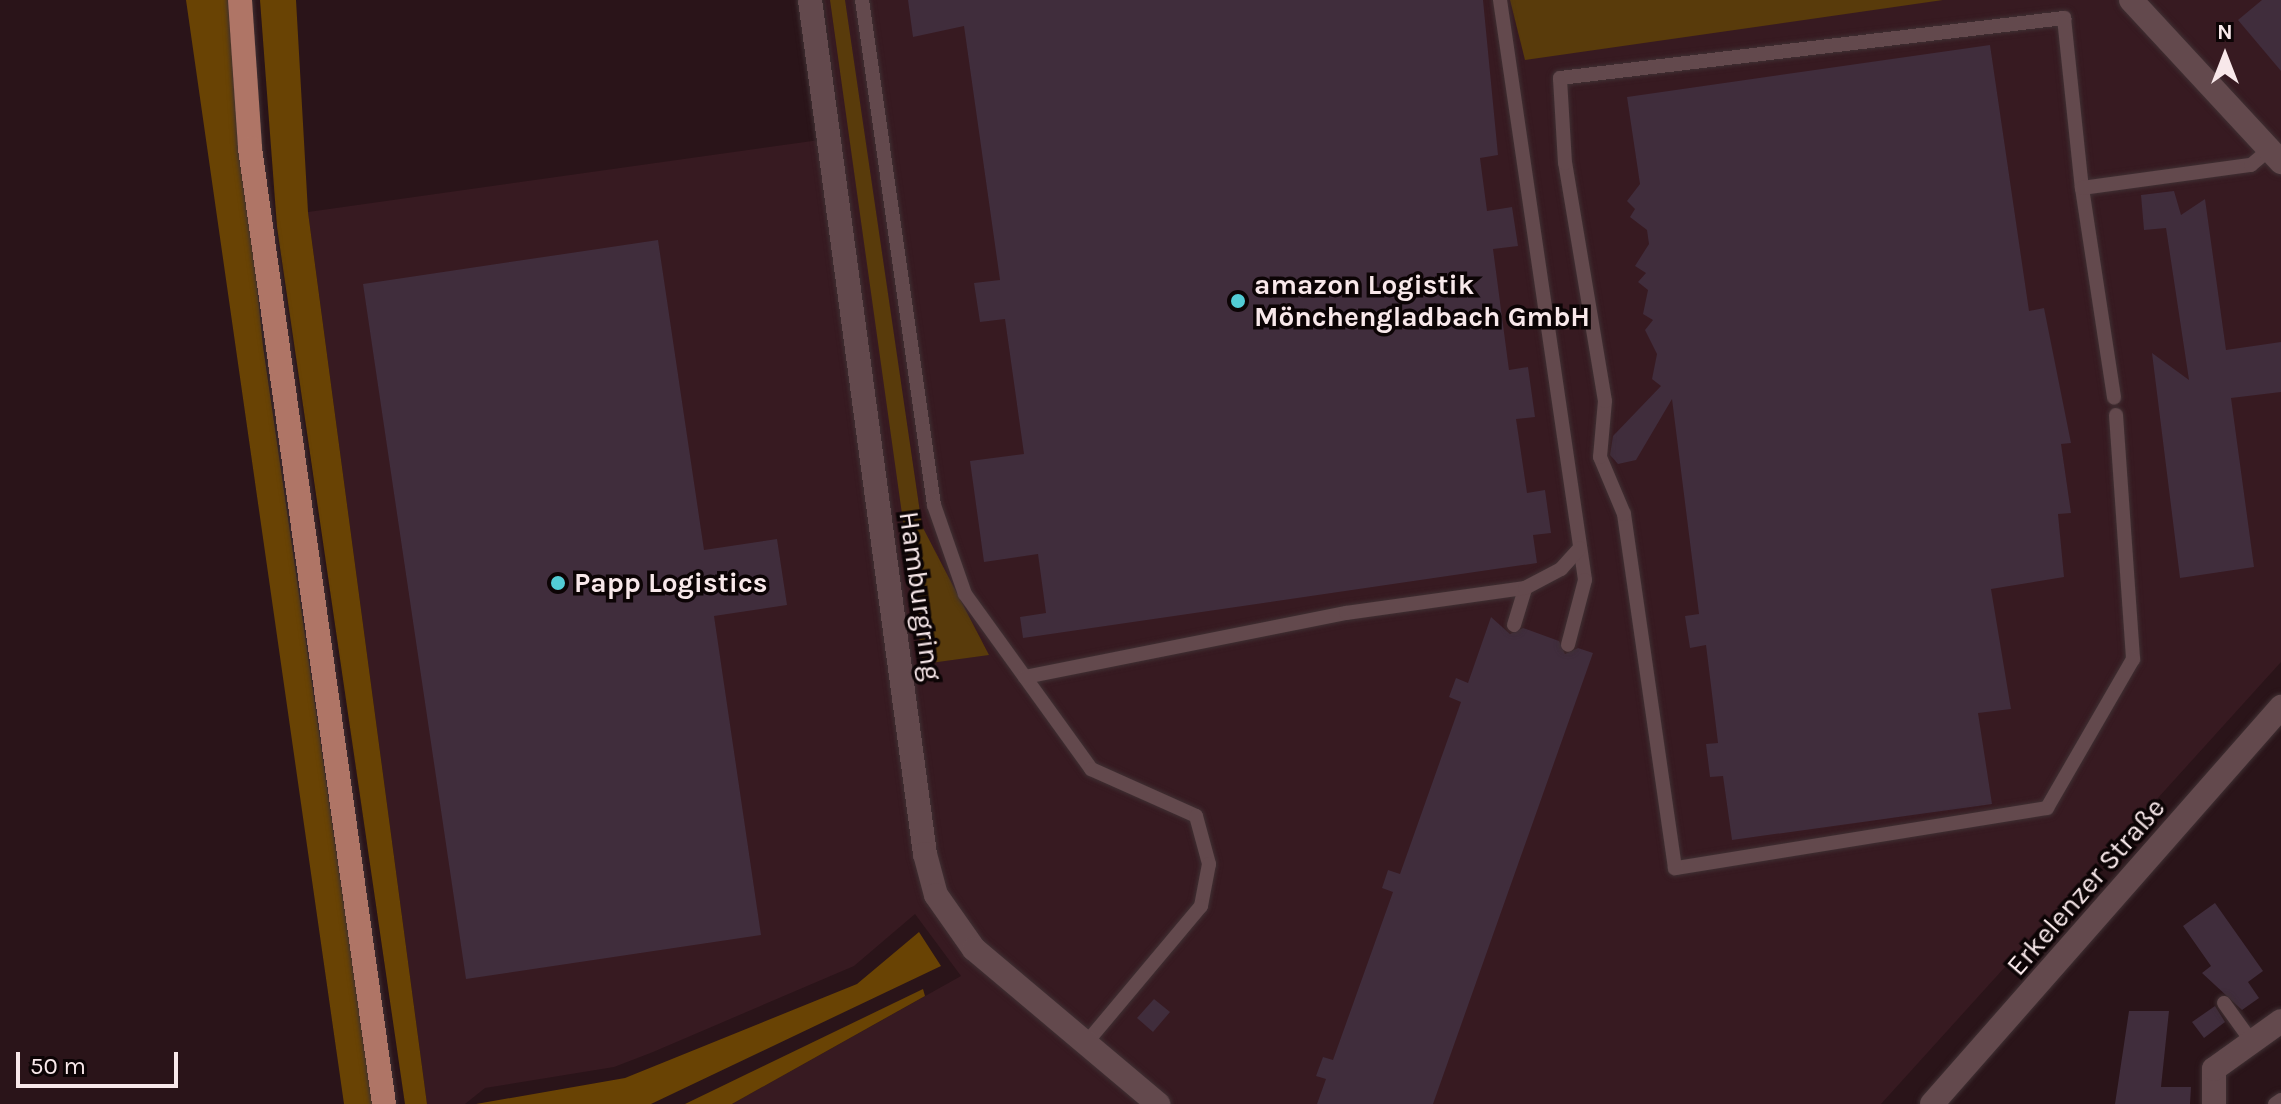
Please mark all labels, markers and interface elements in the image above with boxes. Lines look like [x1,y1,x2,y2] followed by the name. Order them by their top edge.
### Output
[2185,16,2265,96] north arrow
[2217,19,2233,45] text: N
[1254,268,1590,334] place label: amazon Logistik Mönchengladbach GmbH
[1229,292,1247,310] marker: amazon Logistik Mönchengladbach GmbH
[891,509,949,683] street label: Hamburgring
[574,566,768,600] place label: Papp Logistics
[549,574,567,592] marker: Papp Logistics
[2000,791,2172,983] street label: Erkelenzer Straße
[20,1036,182,1086] scale bar
[30,1052,86,1080] text: 50 m

